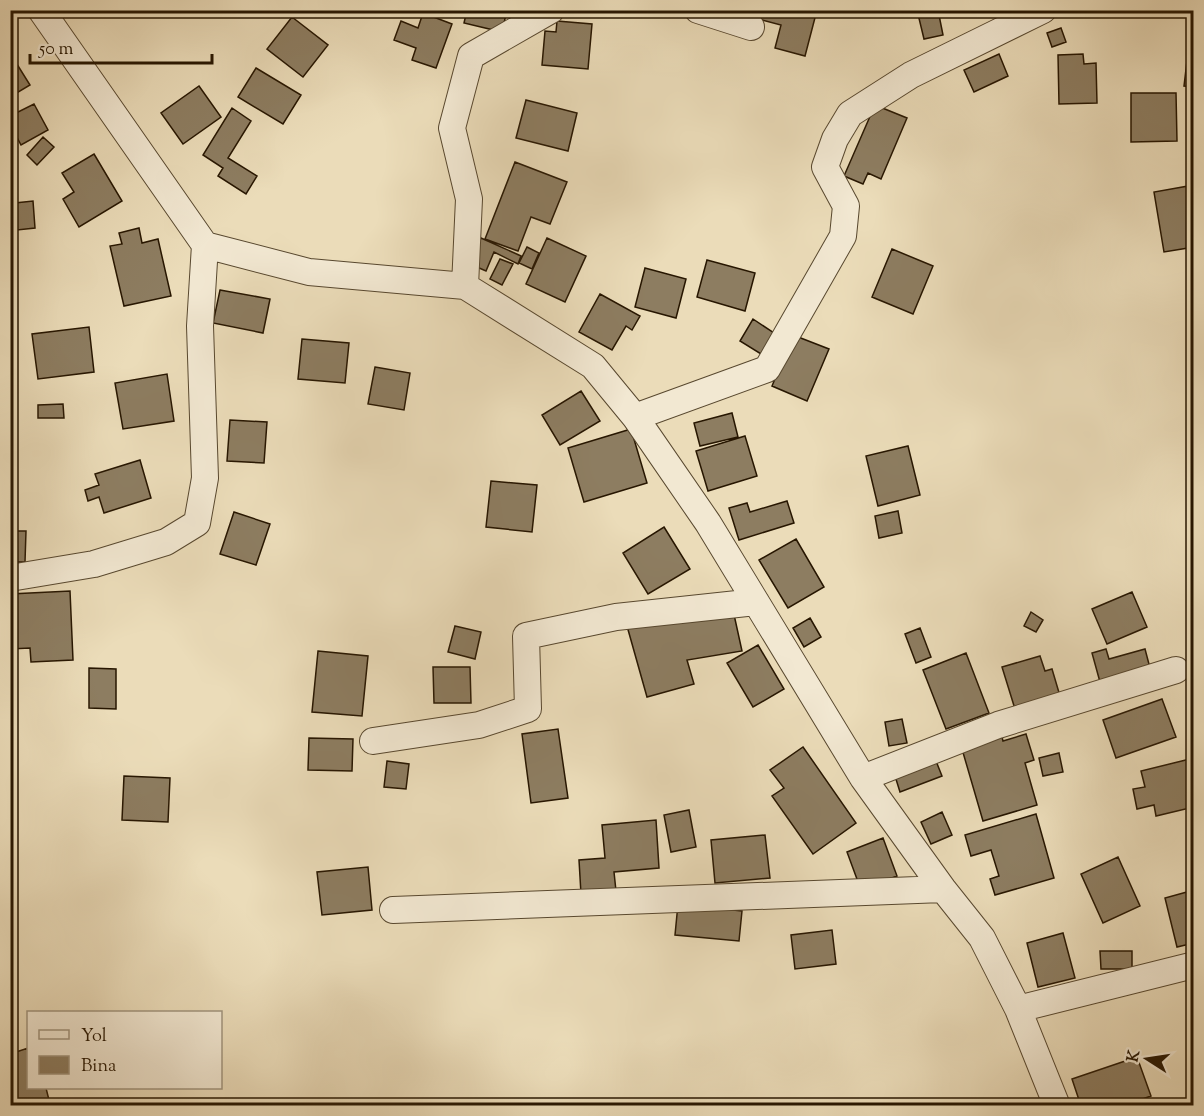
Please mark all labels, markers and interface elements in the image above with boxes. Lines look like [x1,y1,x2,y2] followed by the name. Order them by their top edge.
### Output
[30,27,212,65] scale bar
[38,37,74,63] text: 50 m
[27,1011,222,1089] legend
[81,1024,107,1050] text: Yol
[1117,1029,1177,1089] north arrow
[1122,1048,1147,1064] text: K
[81,1054,116,1080] text: Bina

